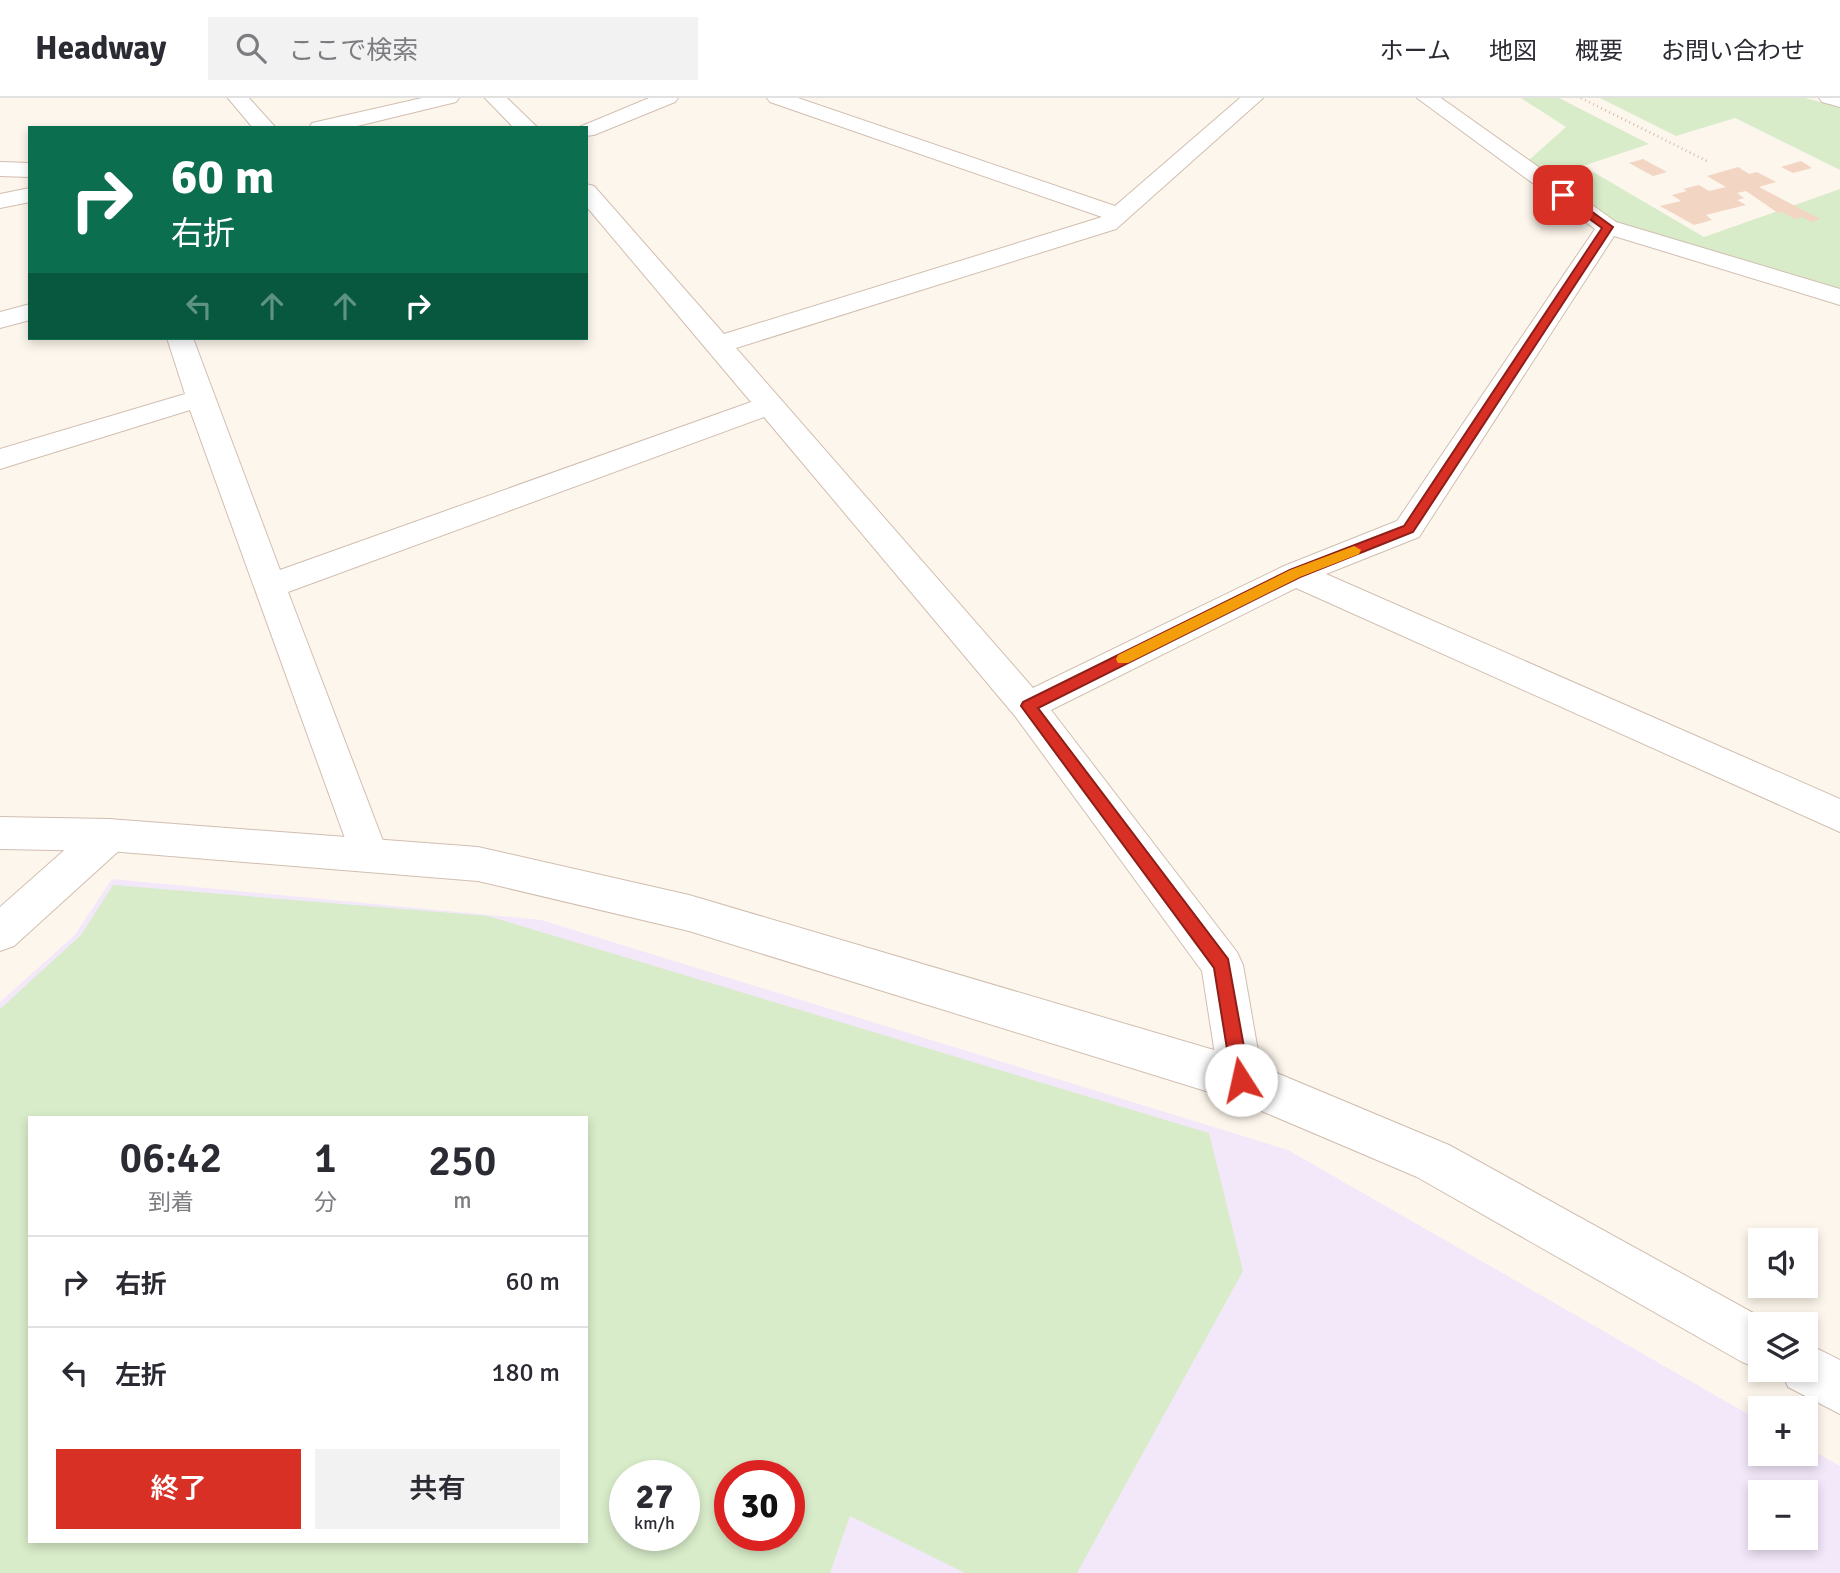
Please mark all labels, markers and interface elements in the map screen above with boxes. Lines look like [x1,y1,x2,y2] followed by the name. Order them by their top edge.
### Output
[208,17,698,80] search box
[35,28,166,69] text: Headway
[232,29,270,67] icon: search
[288,35,418,67] text: ここで検索
[1380,36,1451,66] text: ホーム
[1489,36,1537,66] text: 地図
[1575,36,1623,66] text: 概要
[1661,36,1805,66] text: お問い合わせ
[171,147,274,207] text: 60 m
[56,154,147,245] icon: right
[1533,165,1593,225] pin
[1544,176,1582,214] icon: arrive
[171,214,235,253] text: 右折
[180,287,218,325] icon: left
[253,287,291,325] icon: ahead
[326,287,364,325] icon: ahead
[399,287,437,325] icon: right
[1204,1043,1278,1117] position arrow
[120,1133,222,1184] text: 06:42
[314,1133,337,1184] text: 1
[428,1136,496,1187] text: 250
[453,1186,472,1215] text: m
[148,1188,194,1217] text: 到着
[314,1188,337,1217] text: 分
[1748,1228,1818,1550] map controls
[1748,1228,1818,1298] button: sound
[56,1263,94,1301] icon: right
[505,1266,560,1298] text: 60 m
[115,1269,167,1301] text: 右折
[1748,1312,1818,1382] button: layers
[56,1354,94,1392] icon: left
[491,1357,560,1389] text: 180 m
[115,1360,167,1392] text: 左折
[1748,1396,1818,1466] button: +
[56,1449,301,1529] button: 終了
[315,1449,560,1529] button: 共有
[714,1460,805,1551] speed limit sign: 30
[636,1475,673,1518] text: 27
[1748,1480,1818,1550] button: −
[634,1512,675,1534] text: km/h

